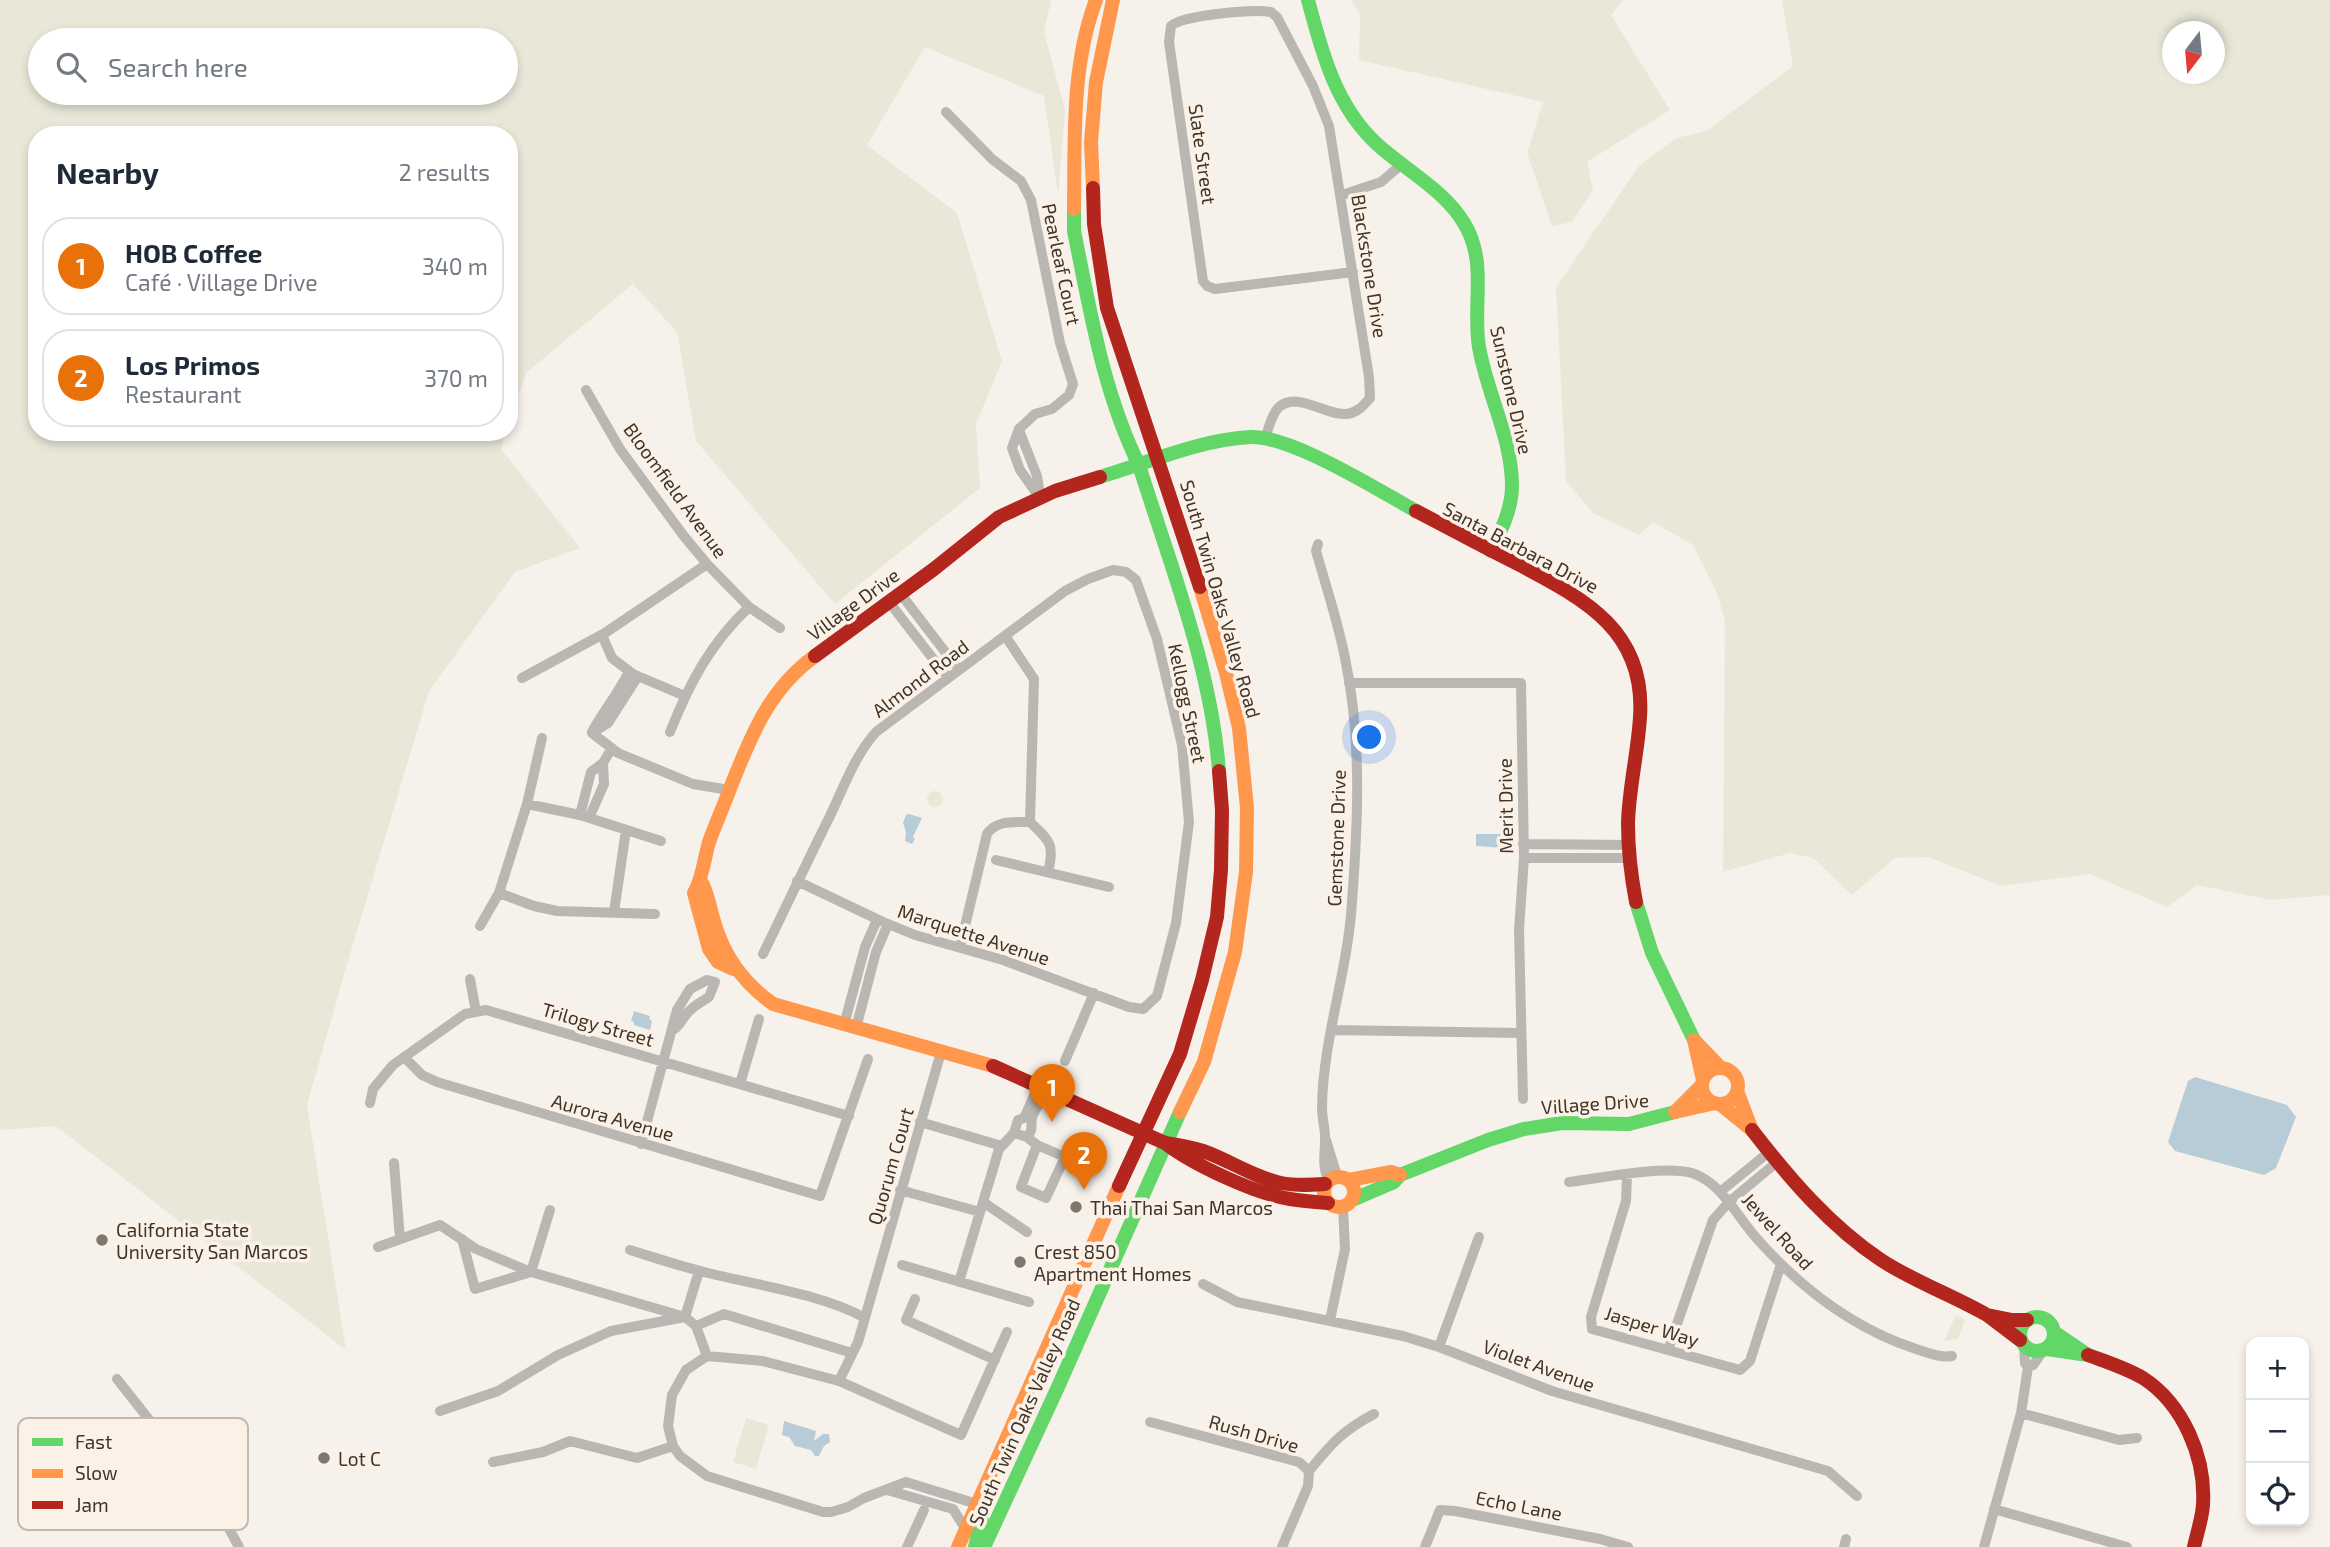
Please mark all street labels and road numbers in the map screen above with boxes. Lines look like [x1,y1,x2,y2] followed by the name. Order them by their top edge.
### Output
[1185,102,1221,206] street label: Slate Street
[1347,193,1393,339] street label: Blackstone Drive
[1038,201,1086,327] street label: Pearleaf Court
[1486,324,1538,456] street label: Sunstone Drive
[619,418,733,562] street label: Bloomfield Avenue
[1176,477,1266,721] street label: South Twin Oaks Valley Road
[1439,496,1603,598] street label: Santa Barbara Drive
[803,563,903,645] street label: Village Drive
[867,634,973,722] street label: Almond Road
[1164,641,1212,765] street label: Kellogg Street
[1493,758,1517,854] street label: Merit Drive
[1322,769,1350,907] street label: Gemstone Drive
[895,899,1053,969] street label: Marquette Avenue
[539,997,657,1051] street label: Trilogy Street
[1540,1088,1650,1118] street label: Village Drive
[549,1089,677,1145] street label: Aurora Avenue
[862,1105,918,1227] street label: Quorum Court
[1737,1188,1819,1274] street label: Jewel Road
[963,1295,1085,1529] street label: South Twin Oaks Valley Road
[1602,1301,1702,1351] street label: Jasper Way
[1480,1334,1598,1396] street label: Violet Avenue
[1206,1409,1302,1457] street label: Rush Drive
[1474,1485,1564,1525] street label: Echo Lane

